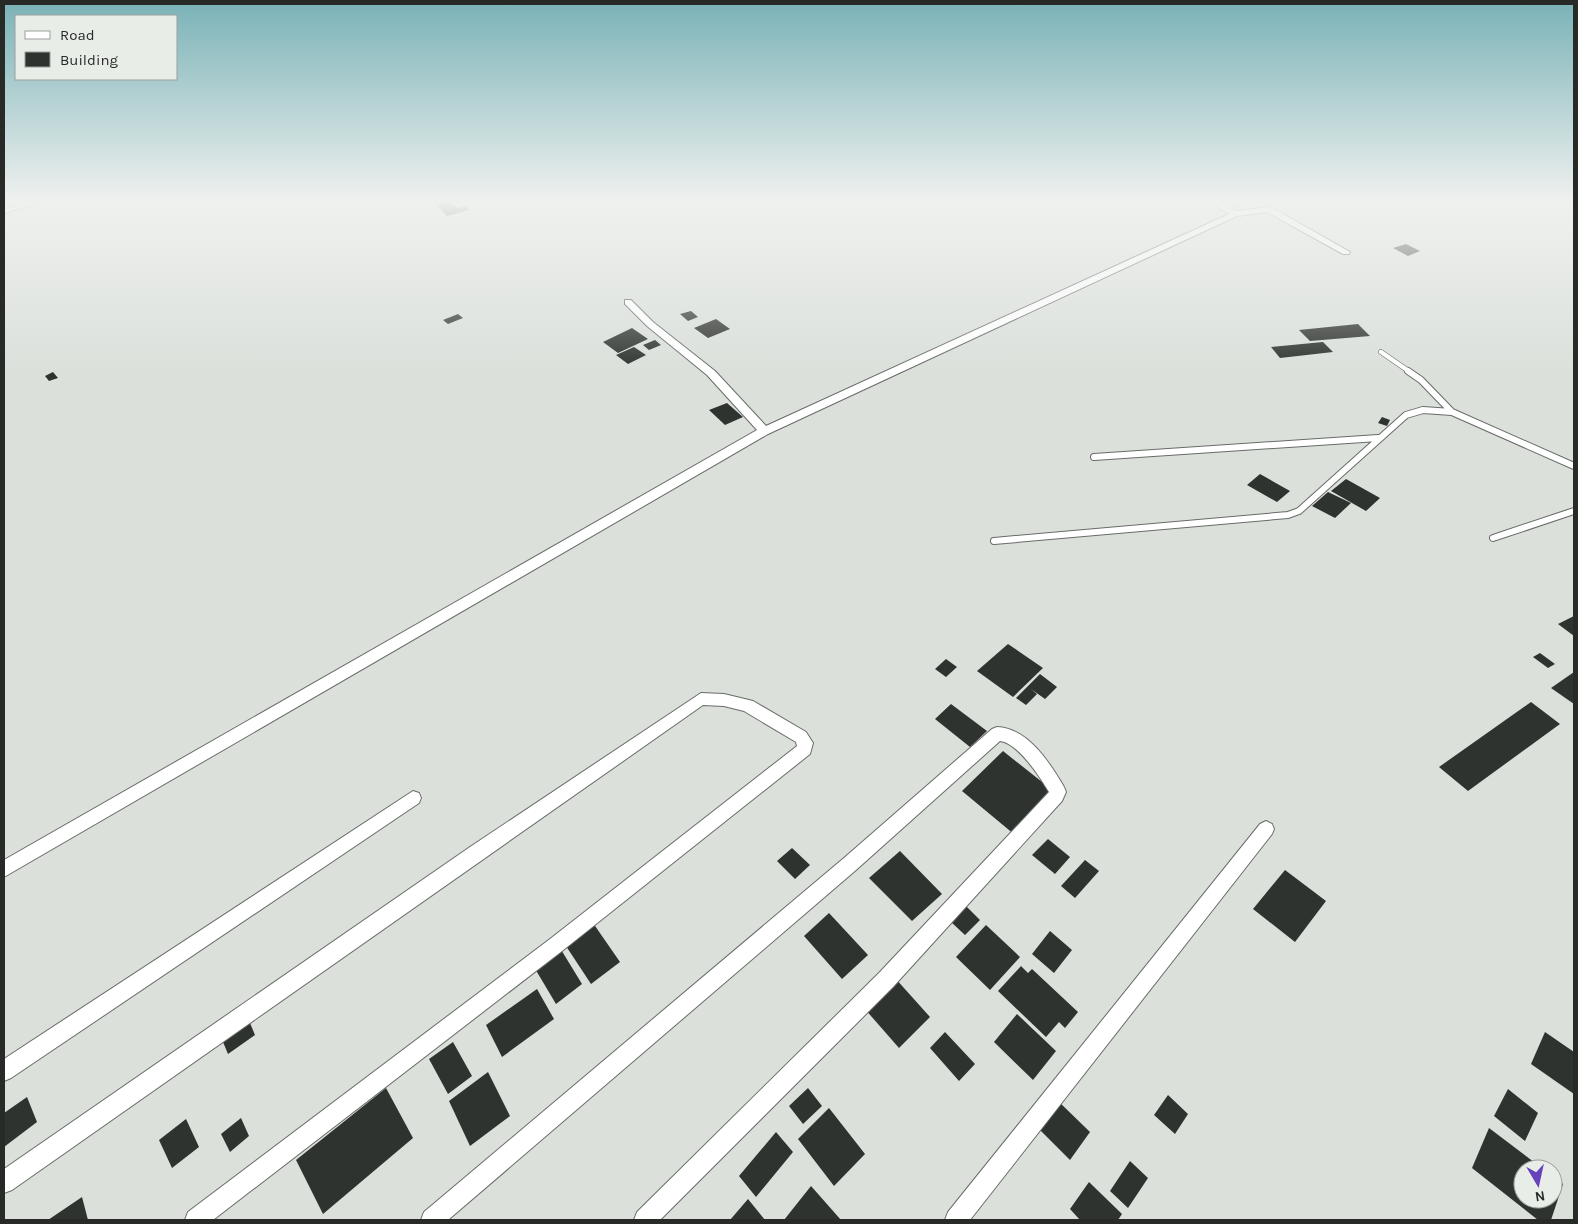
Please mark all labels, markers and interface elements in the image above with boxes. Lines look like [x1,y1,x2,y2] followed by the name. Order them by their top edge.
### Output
[15,15,178,80] legend
[60,26,95,44] text: Road
[60,51,118,69] text: Building
[1513,1159,1563,1209] north arrow
[1534,1187,1546,1206] text: N

